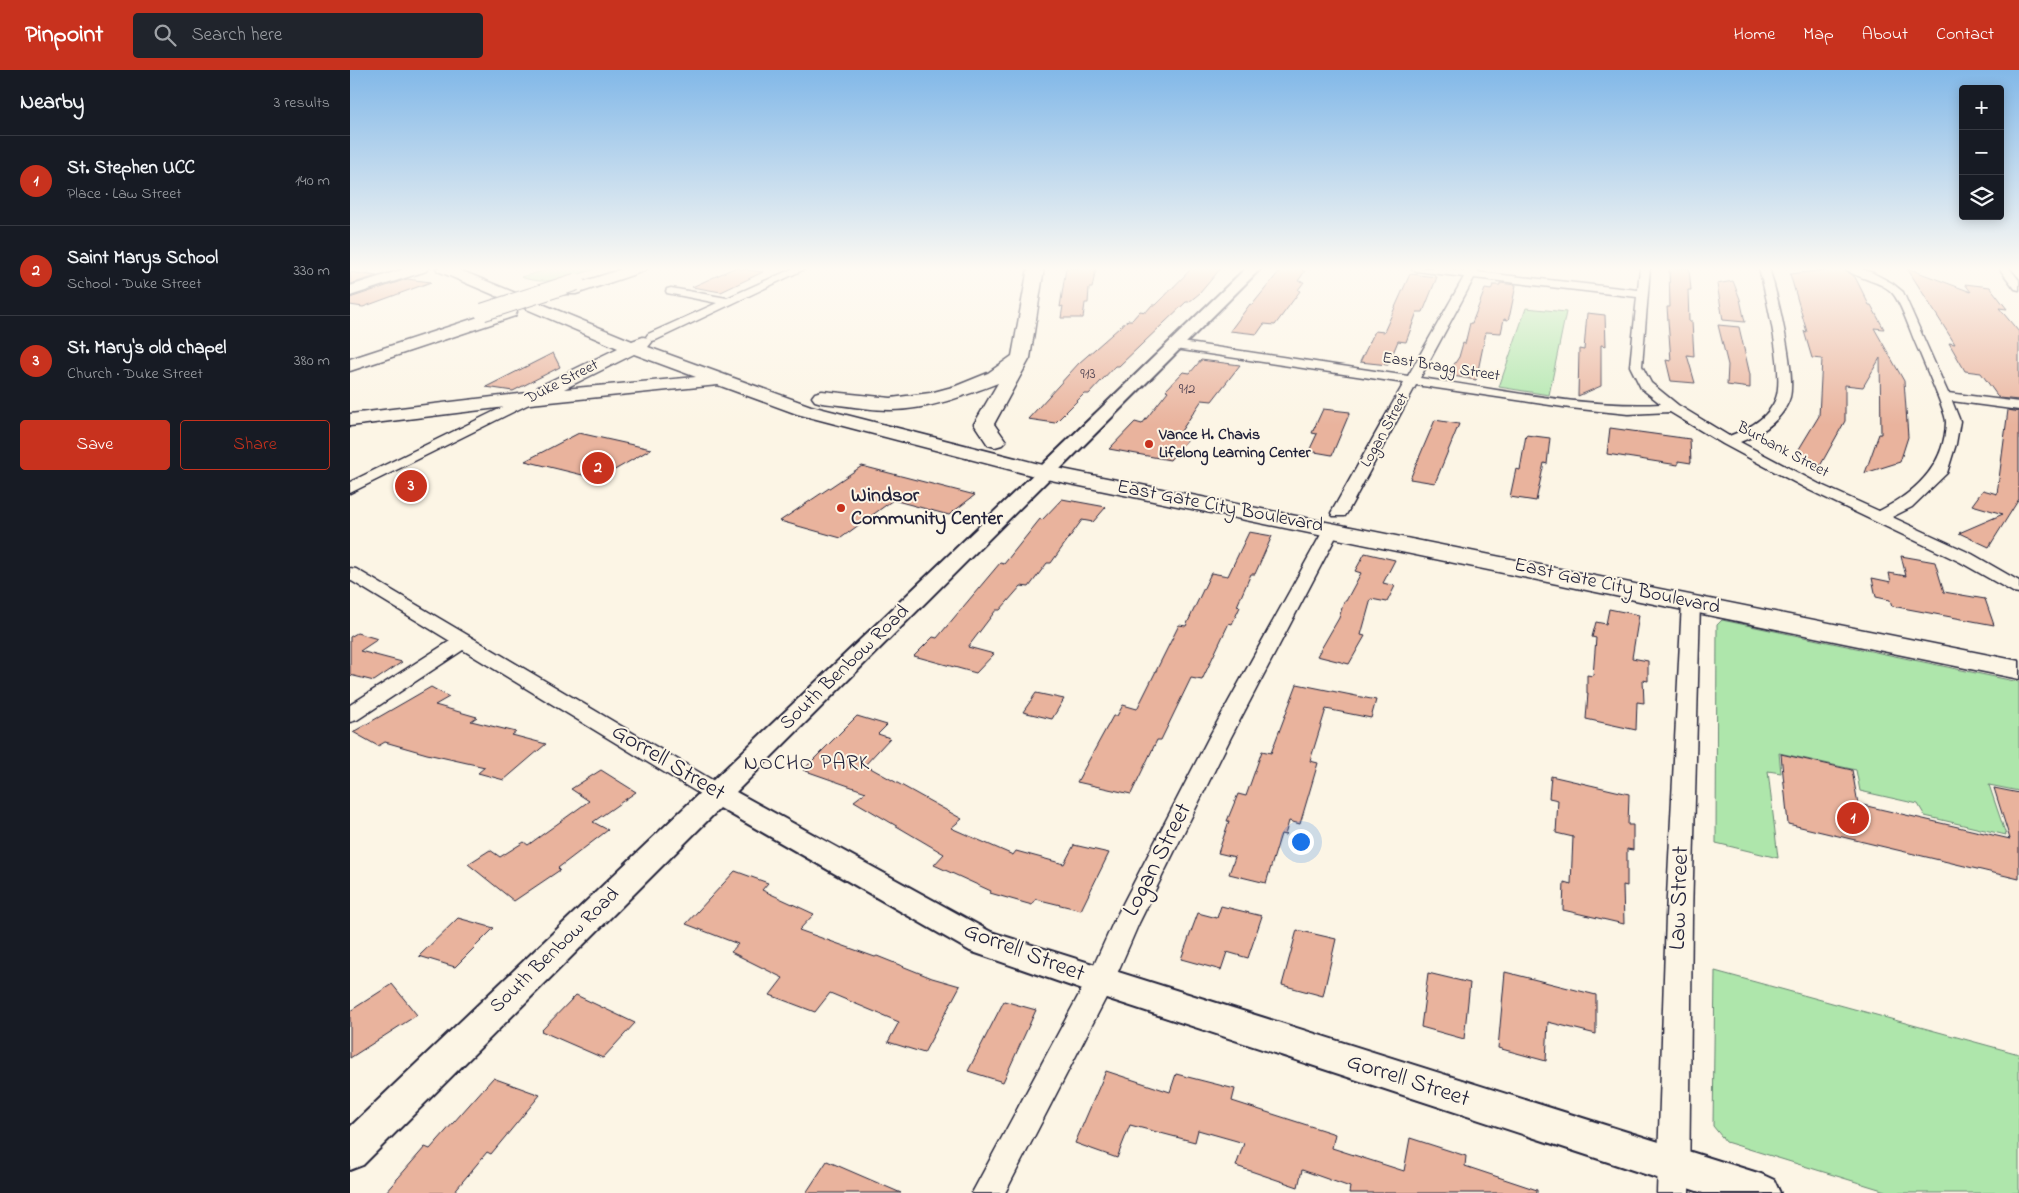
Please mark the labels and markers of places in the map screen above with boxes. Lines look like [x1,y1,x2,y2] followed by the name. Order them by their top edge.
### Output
[1158,423,1311,466] place label: Vance H. Chavis Lifelong Learning Center
[1143,438,1155,450] marker: Vance H. Chavis Lifelong Learning Center
[582,449,614,487] pin: 2
[395,467,427,505] pin: 3
[851,482,1004,535] place label: Windsor Community Center
[835,502,847,514] marker: Windsor Community Center
[1837,799,1869,837] pin: 1

